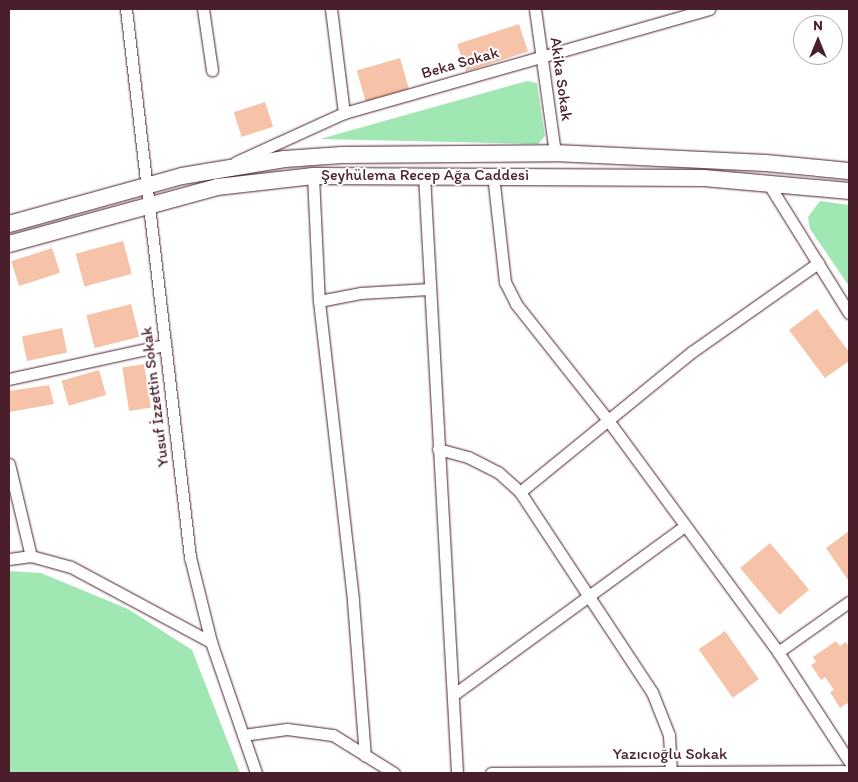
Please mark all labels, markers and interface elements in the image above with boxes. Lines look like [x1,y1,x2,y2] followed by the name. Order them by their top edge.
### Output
[793,15,843,65] north arrow
[813,17,823,34] text: N
[546,36,576,122] street label: Akika Sokak
[419,43,501,83] street label: Beka Sokak
[321,165,529,185] street label: Şeyhülema Recep Ağa Caddesi
[137,326,173,468] street label: Yusuf İzzettin Sokak
[613,744,727,764] street label: Yazıcıoğlu Sokak

